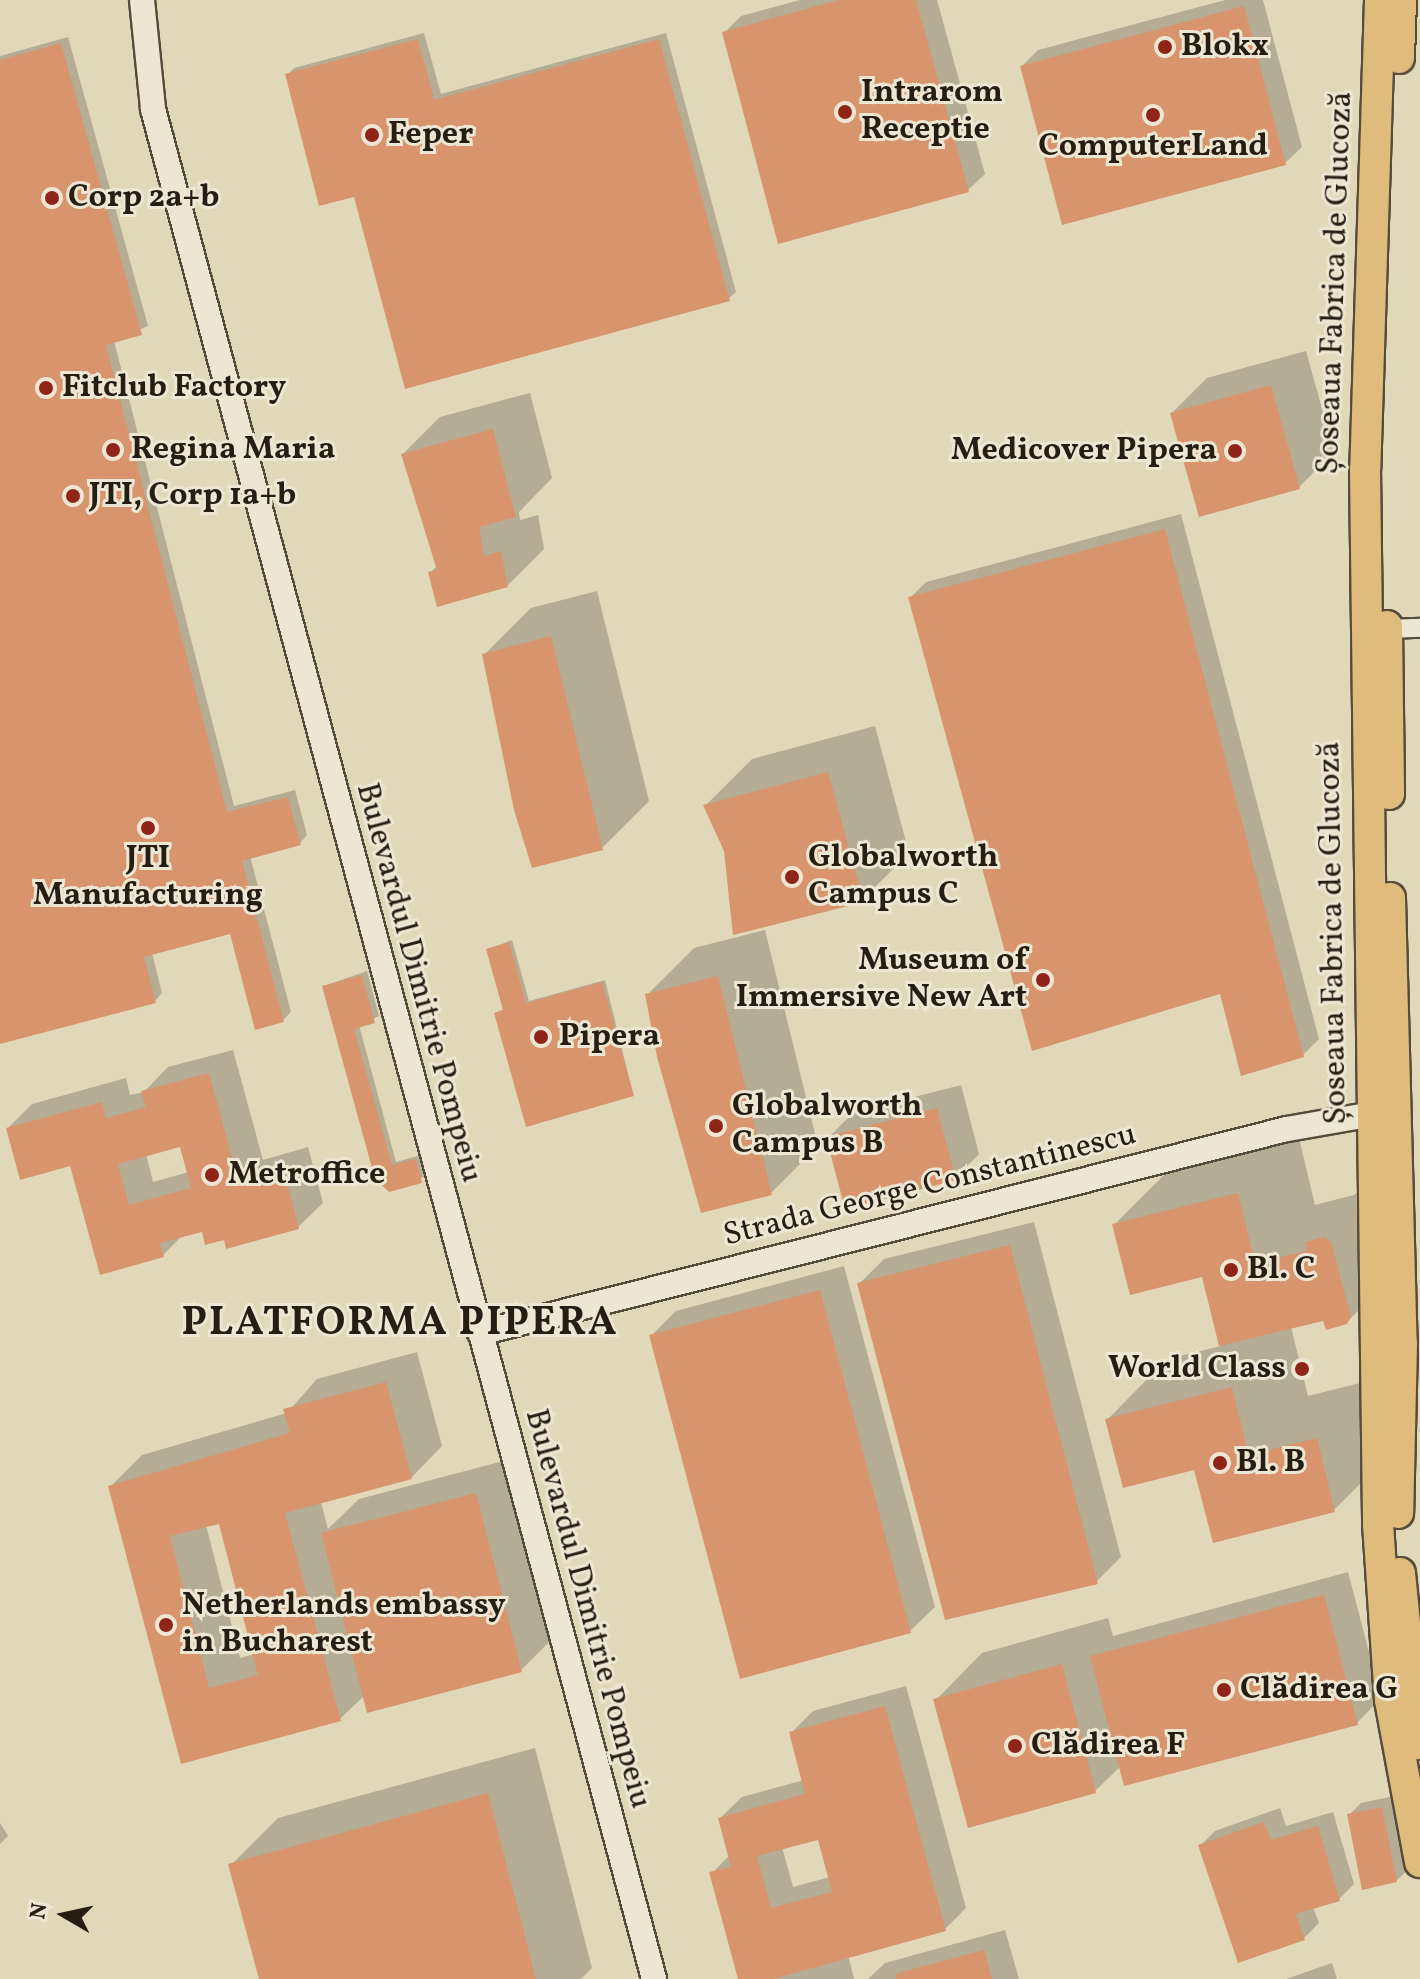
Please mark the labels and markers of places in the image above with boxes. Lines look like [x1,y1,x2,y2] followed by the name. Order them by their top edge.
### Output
[1181,28,1269,66] place label: Blokx
[1156,38,1174,56] marker: Blokx
[861,75,1003,150] place label: Intrarom Receptie
[836,103,854,121] marker: Intrarom Receptie
[1144,106,1162,124] marker: ComputerLand
[388,116,473,154] place label: Feper
[363,126,381,144] marker: Feper
[1038,128,1268,166] place label: ComputerLand
[68,179,219,217] place label: Corp 2a+b
[43,189,61,207] marker: Corp 2a+b
[62,369,286,407] place label: Fitclub Factory
[37,379,55,397] marker: Fitclub Factory
[131,431,335,469] place label: Regina Maria
[951,432,1217,470] place label: Medicover Pipera
[102,439,124,461] marker: Regina Maria
[1224,440,1246,462] marker: Medicover Pipera
[89,477,296,515] place label: JTI, Corp 1a+b
[64,487,82,505] marker: JTI, Corp 1a+b
[139,819,157,837] marker: JTI Manufacturing
[808,840,998,915] place label: Globalworth Campus C
[33,841,263,916] place label: JTI Manufacturing
[783,868,801,886] marker: Globalworth Campus C
[735,943,1027,1018] place label: Museum of Immersive New Art
[1034,971,1052,989] marker: Museum of Immersive New Art
[559,1018,660,1056] place label: Pipera
[530,1026,552,1048] marker: Pipera
[732,1089,922,1164] place label: Globalworth Campus B
[707,1117,725,1135] marker: Globalworth Campus B
[228,1156,385,1194] place label: Metroffice
[203,1166,221,1184] marker: Metroffice
[1247,1251,1315,1289] place label: Bl. C
[1222,1261,1240,1279] marker: Bl. C
[1108,1350,1286,1388] place label: World Class
[1293,1360,1311,1378] marker: World Class
[1236,1444,1305,1482] place label: Bl. B
[1211,1454,1229,1472] marker: Bl. B
[182,1588,506,1663] place label: Netherlands embassy in Bucharest
[157,1616,175,1634] marker: Netherlands embassy in Bucharest
[1240,1671,1398,1709] place label: Clădirea G
[1215,1681,1233,1699] marker: Clădirea G
[1031,1727,1185,1765] place label: Clădirea F
[1006,1737,1024,1755] marker: Clădirea F

